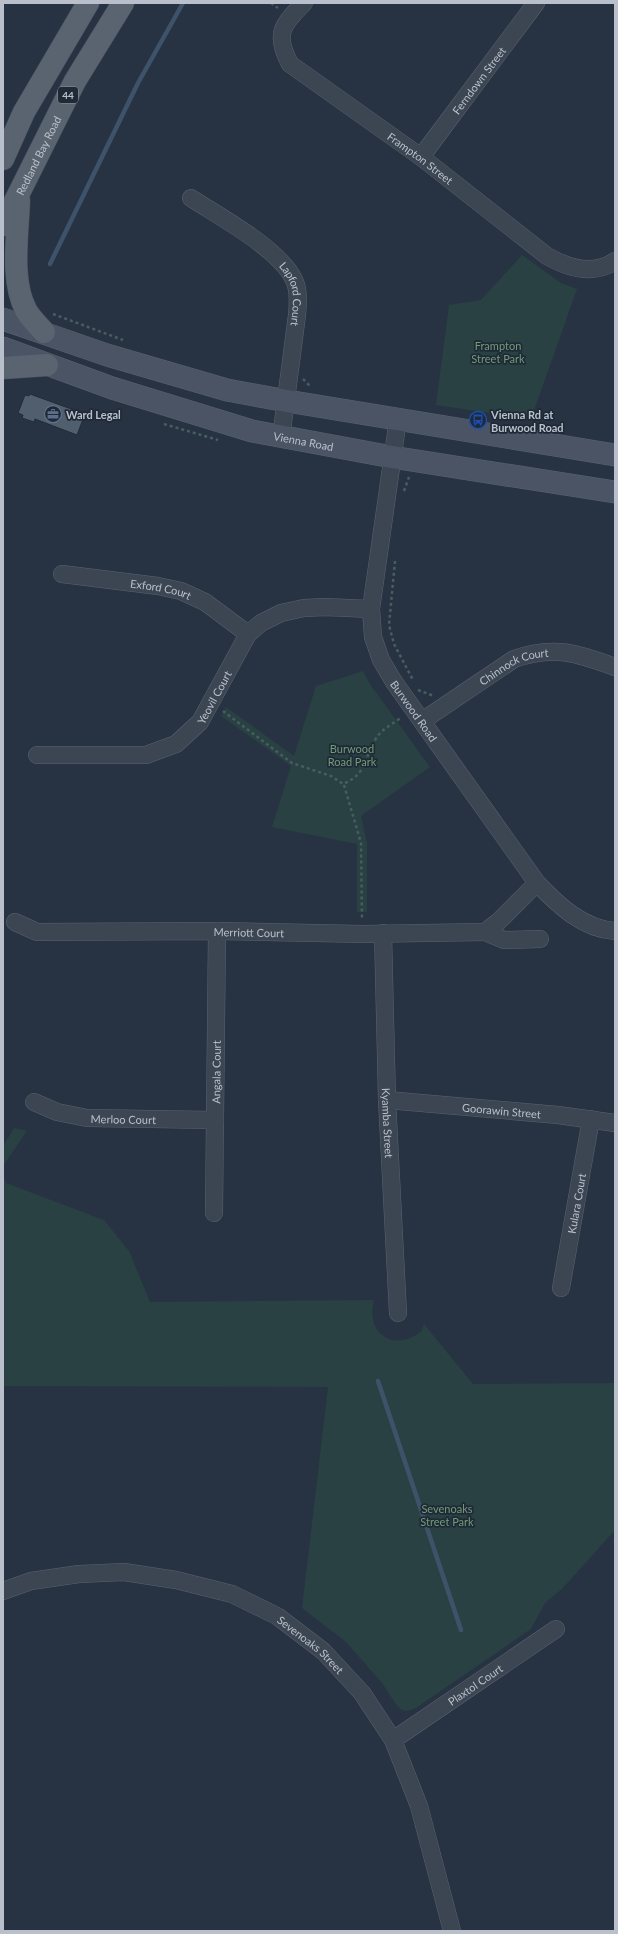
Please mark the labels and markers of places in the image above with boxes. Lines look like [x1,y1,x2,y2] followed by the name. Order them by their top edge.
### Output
[43,404,63,424] office icon: Ward Legal
[66,408,121,421] place label: Ward Legal
[490,408,564,434] place label: Vienna Rd at Burwood Road
[468,410,488,430] bus stop icon: Vienna Rd at Burwood Road

